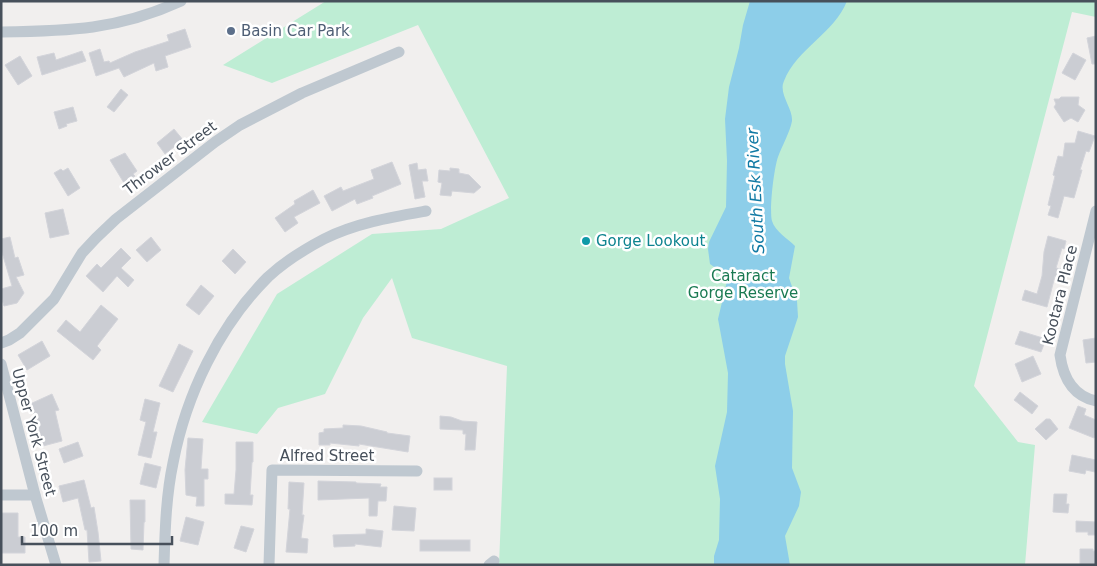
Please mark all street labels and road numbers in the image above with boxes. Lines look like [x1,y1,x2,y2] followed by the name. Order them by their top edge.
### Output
[119,117,220,199] street label: Thrower Street
[1039,243,1081,347] street label: Kootara Place
[8,366,60,498] street label: Upper York Street
[280,447,374,465] street label: Alfred Street

